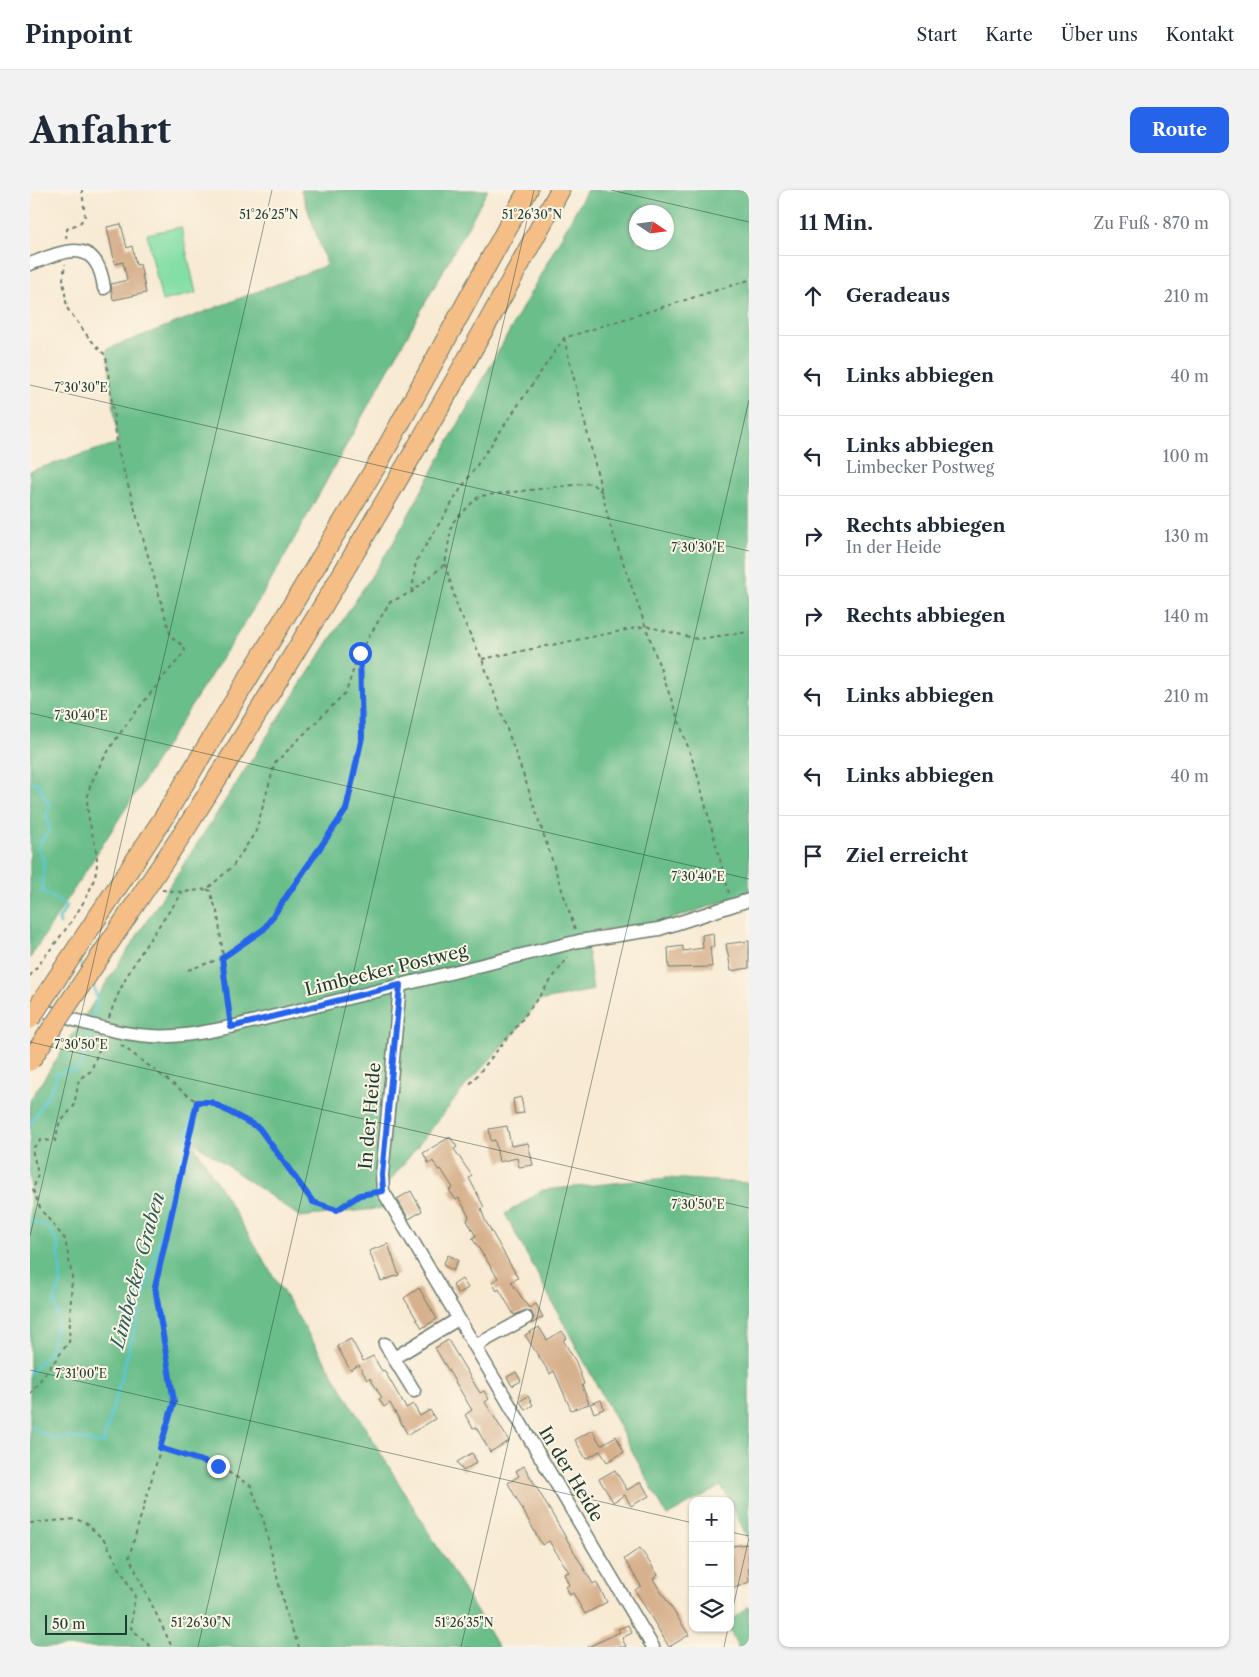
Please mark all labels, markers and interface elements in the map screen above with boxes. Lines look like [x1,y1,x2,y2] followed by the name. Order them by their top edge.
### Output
[25,20,132,49] text: Pinpoint
[917,24,957,46] text: Start
[985,24,1033,46] text: Karte
[1061,24,1138,46] text: Über uns
[1166,24,1234,46] text: Kontakt
[1130,107,1229,153] button: Route
[30,109,171,152] text: Anfahrt
[629,205,674,250] north arrow
[239,207,299,222] text: 51°26'25"N
[502,207,562,222] text: 51°26'30"N
[799,210,873,235] text: 11 Min.
[1093,213,1209,233] text: Zu Fuß · 870 m
[799,282,827,310] icon: ahead
[846,284,950,307] text: Geradeaus
[1164,286,1209,306] text: 210 m
[799,362,827,390] icon: left
[846,364,994,387] text: Links abbiegen
[1170,366,1209,386] text: 40 m
[54,380,108,395] text: 7°30'30"E
[846,434,994,457] text: Links abbiegen
[799,442,827,470] icon: left
[1163,446,1209,466] text: 100 m
[846,457,994,477] text: Limbecker Postweg
[846,514,1006,537] text: Rechts abbiegen
[799,522,827,550] icon: right
[1164,526,1209,546] text: 130 m
[846,537,942,557] text: In der Heide
[671,540,725,555] text: 7°30'30"E
[799,602,827,630] icon: right
[846,604,1006,627] text: Rechts abbiegen
[1164,606,1209,626] text: 140 m
[349,642,372,665] route start
[799,682,827,710] icon: left
[846,684,994,707] text: Links abbiegen
[1164,686,1209,706] text: 210 m
[54,708,108,723] text: 7°30'40"E
[799,762,827,790] icon: left
[846,764,994,787] text: Links abbiegen
[1170,766,1209,786] text: 40 m
[799,842,827,870] icon: arrive
[846,844,968,867] text: Ziel erreicht
[671,869,725,884] text: 7°30'40"E
[302,939,470,1001] street label: Limbecker Postweg
[54,1037,108,1052] text: 7°30'50"E
[354,1061,386,1171] street label: In der Heide
[105,1189,169,1353] water label: Limbecker Graben
[671,1197,725,1212] text: 7°30'50"E
[55,1366,107,1381] text: 7°31'00"E
[534,1422,608,1526] street label: In der Heide
[207,1455,230,1478] route end
[689,1497,734,1632] map controls
[689,1497,734,1542] button: +
[689,1542,734,1587] button: −
[689,1587,734,1632] button: layers
[45,1612,128,1635] scale bar
[52,1615,85,1633] text: 50 m
[171,1615,231,1630] text: 51°26'30"N
[434,1615,494,1630] text: 51°26'35"N

